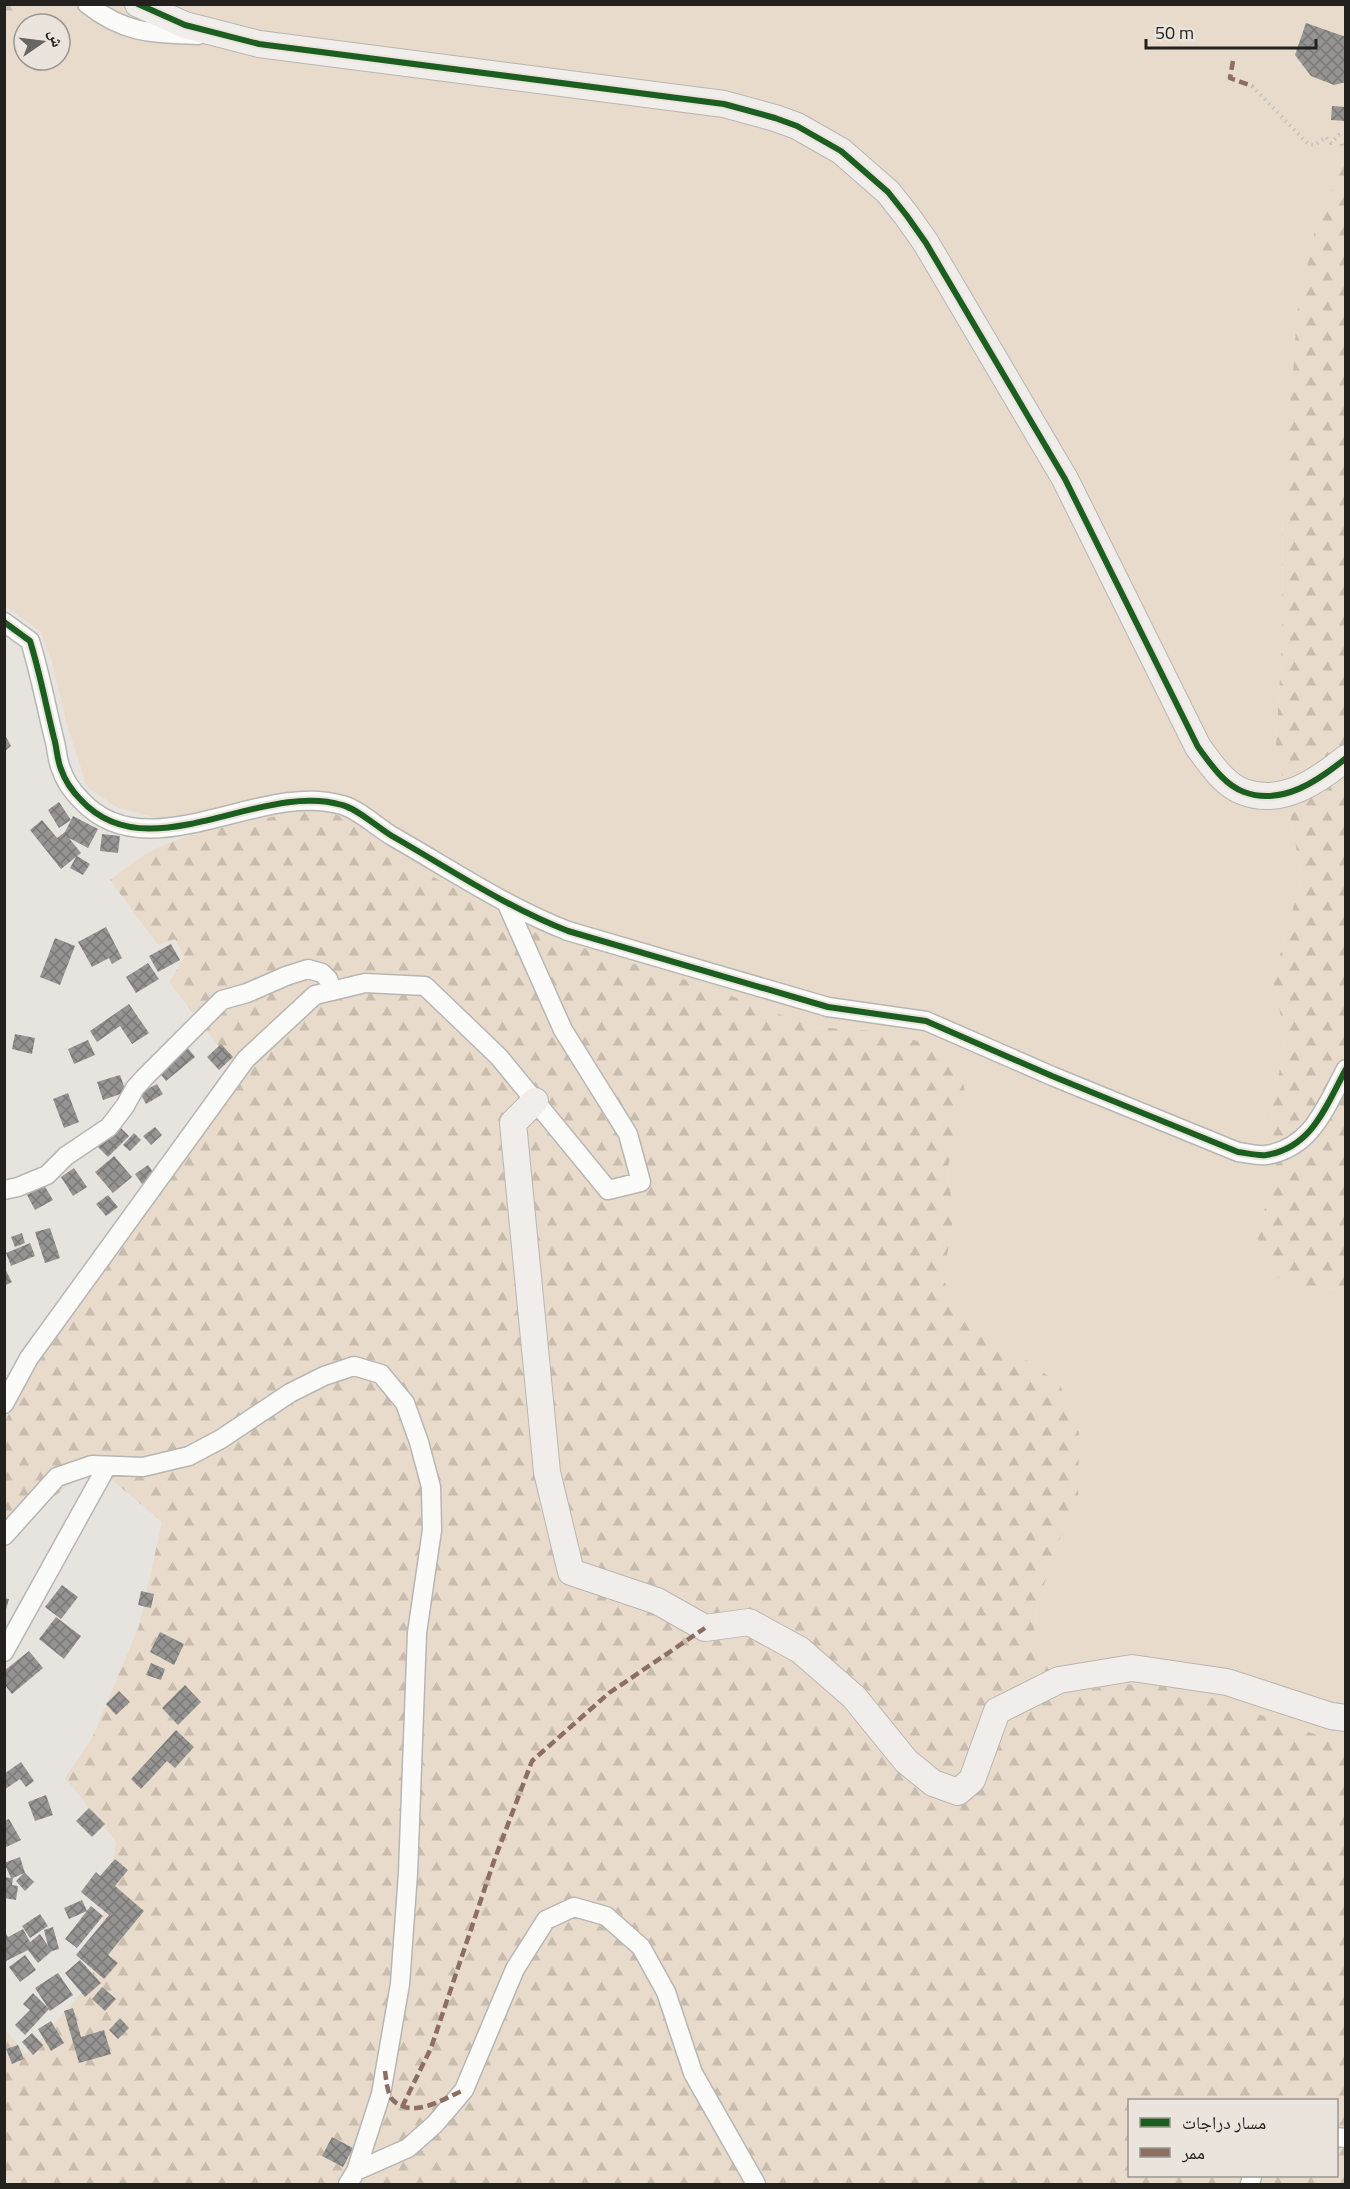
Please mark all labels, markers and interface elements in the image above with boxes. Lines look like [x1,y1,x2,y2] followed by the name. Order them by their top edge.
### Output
[12,12,72,72] north arrow
[1146,12,1316,50] scale bar
[1155,19,1194,46] text: 50 m
[43,27,70,50] text: ش
[1128,2099,1338,2177] legend
[1182,2109,1266,2136] text: مسار دراجات
[1181,2139,1205,2166] text: ممر

